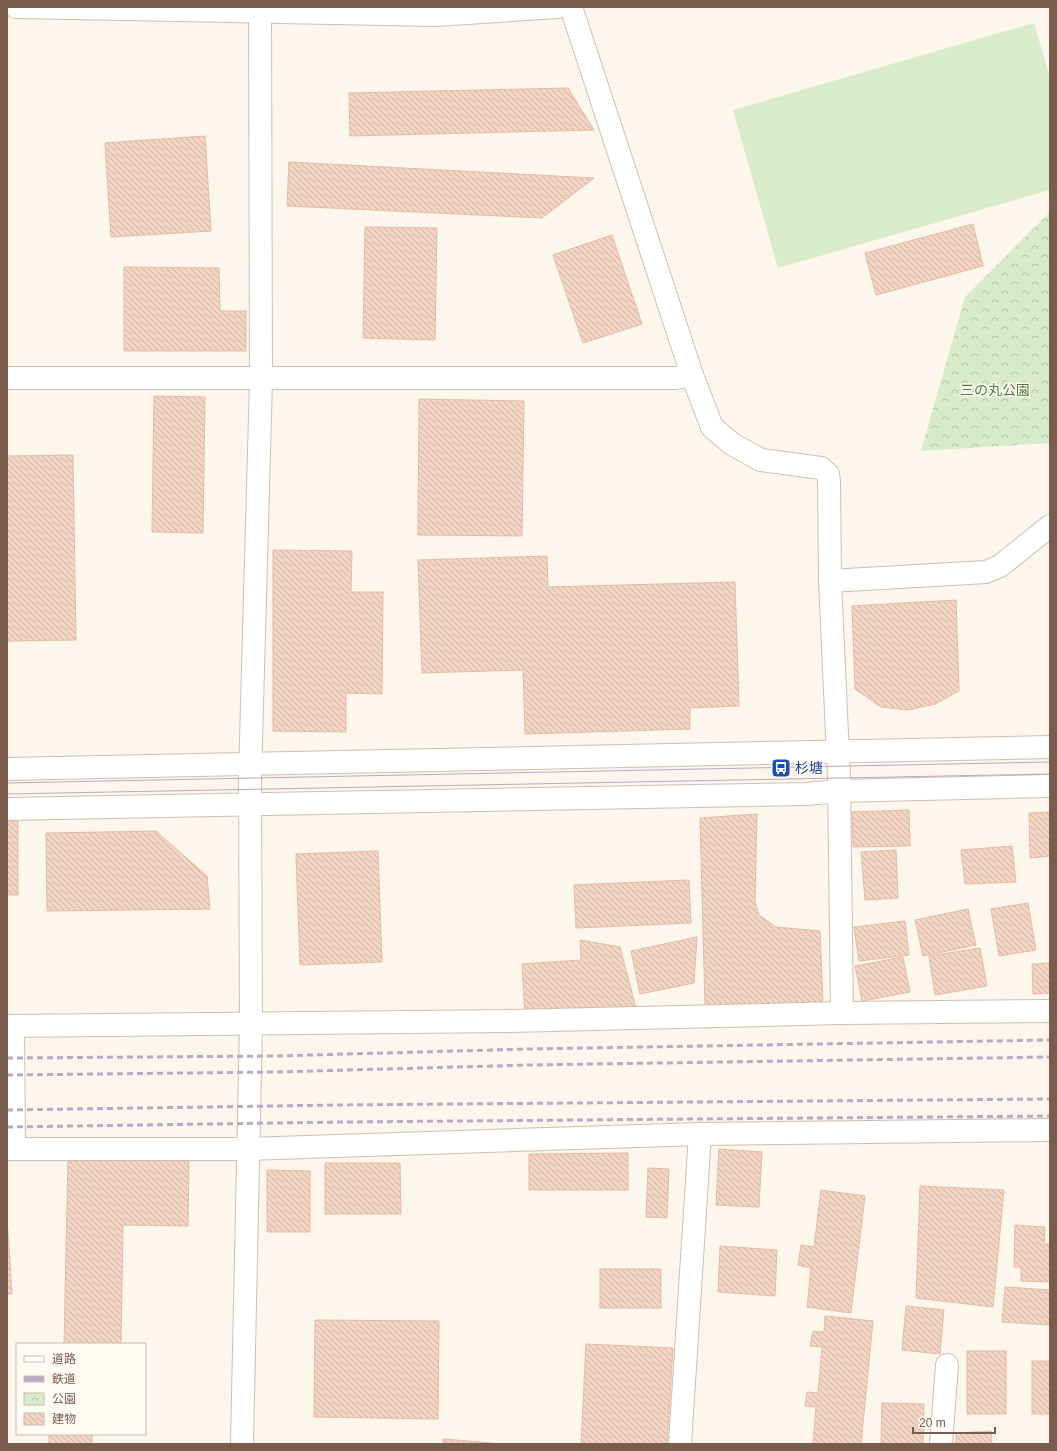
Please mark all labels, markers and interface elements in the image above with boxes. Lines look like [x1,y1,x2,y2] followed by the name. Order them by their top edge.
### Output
[960,382,1030,398] park label: 三の丸公園
[770,757,792,779] bus stop icon: 杉塘
[795,760,823,776] place label: 杉塘
[16,1343,146,1435] legend
[52,1352,76,1366] text: 道路
[52,1372,76,1386] text: 鉄道
[52,1392,76,1406] text: 公園
[913,1409,995,1435] scale bar
[52,1412,76,1426] text: 建物
[919,1416,946,1430] text: 20 m

